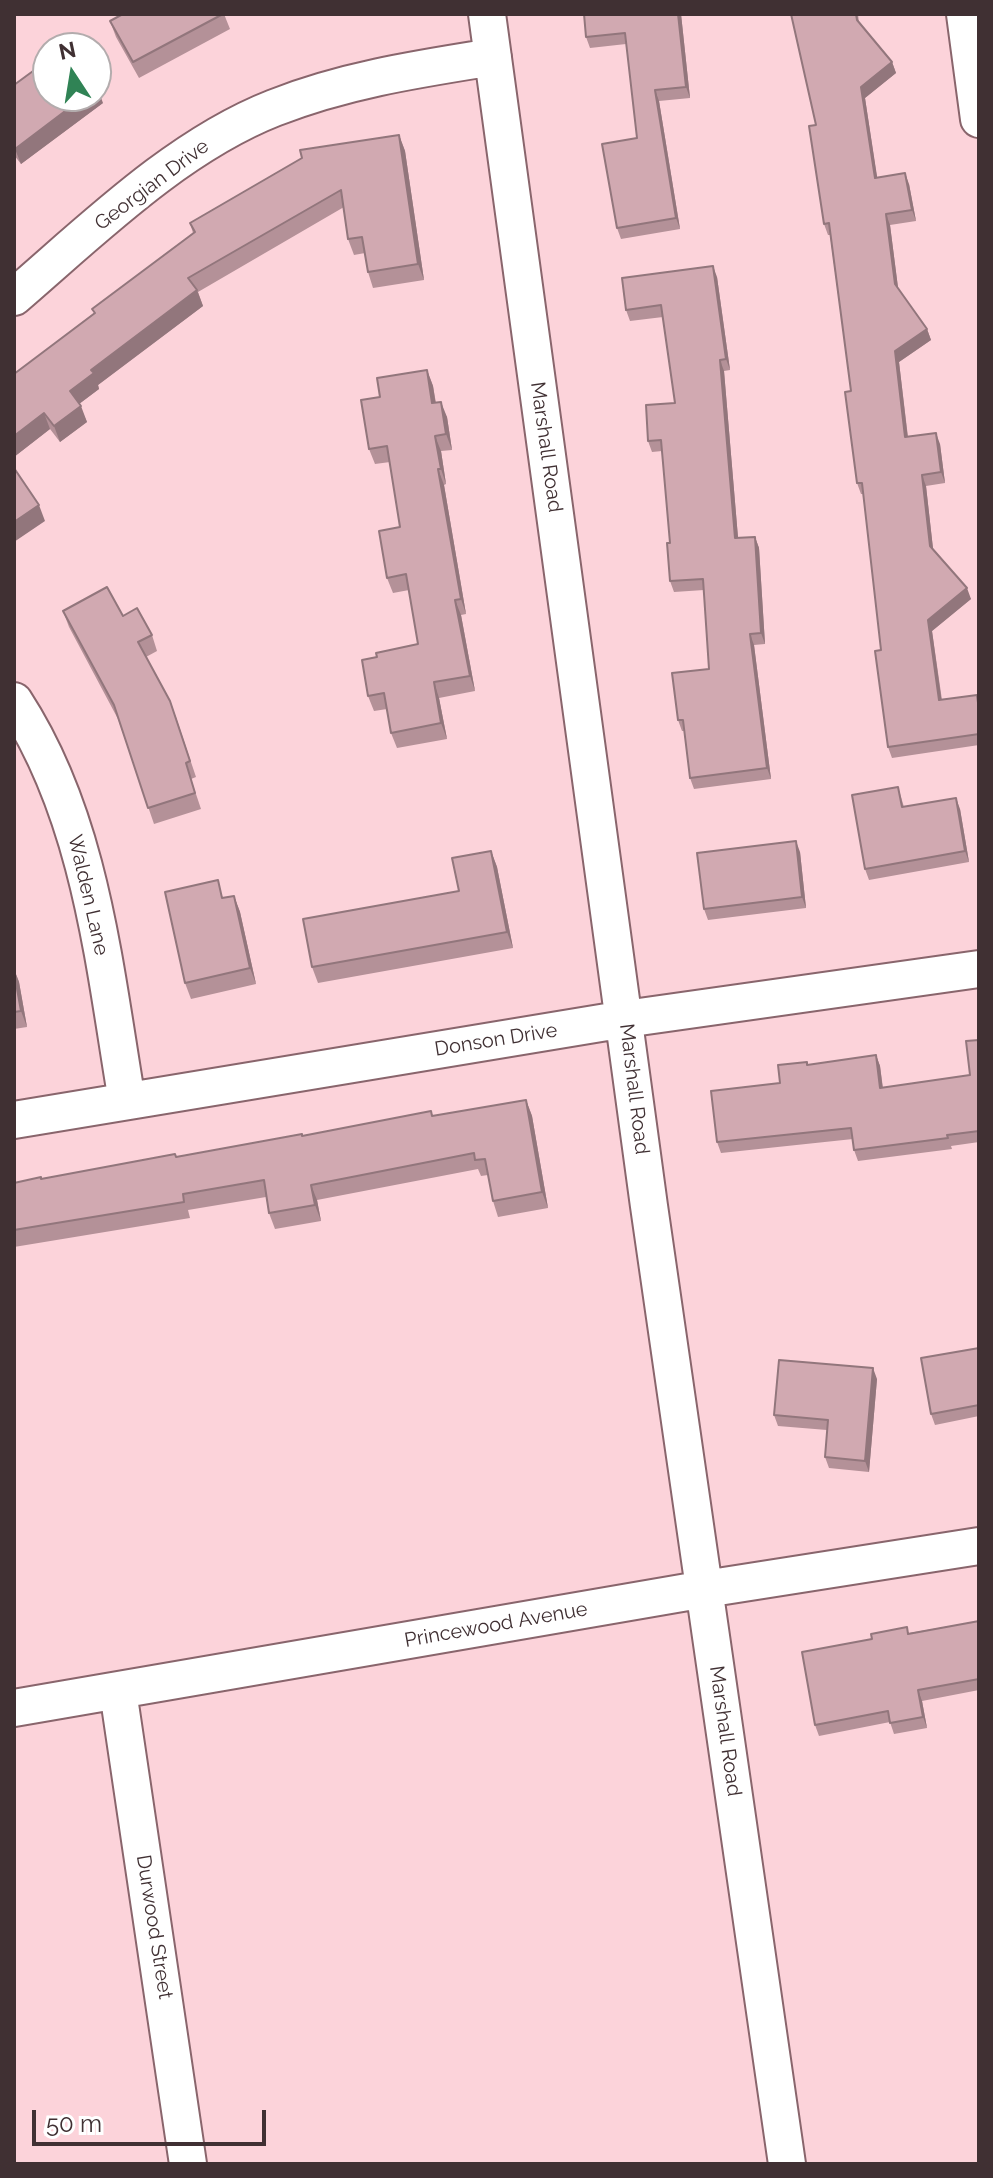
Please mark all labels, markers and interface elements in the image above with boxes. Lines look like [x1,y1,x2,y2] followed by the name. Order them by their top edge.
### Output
[32,32,112,112] north arrow
[57,36,78,65] text: N
[90,134,214,236] street label: Georgian Drive
[525,380,567,514] street label: Marshall Road
[62,832,114,958] street label: Walden Lane
[433,1018,559,1062] street label: Donson Drive
[614,1022,654,1156] street label: Marshall Road
[403,1597,589,1653] street label: Princewood Avenue
[704,1664,746,1798] street label: Marshall Road
[131,1853,177,2001] street label: Durwood Street
[36,2094,270,2144] scale bar
[46,2109,102,2138] text: 50 m

